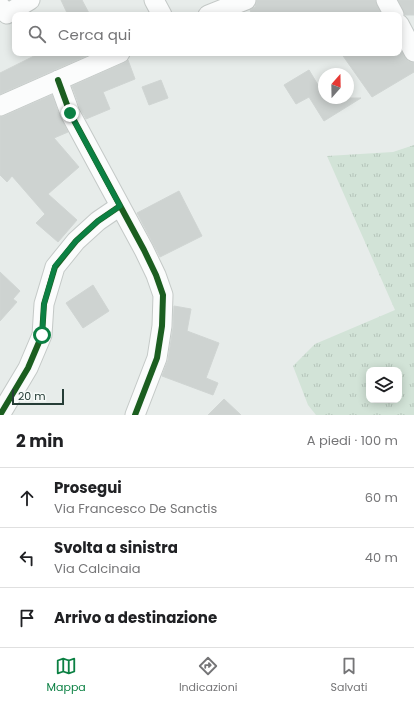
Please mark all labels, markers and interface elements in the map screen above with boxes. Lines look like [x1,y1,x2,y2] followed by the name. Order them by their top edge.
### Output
[12,12,402,56] search box
[26,23,48,45] icon: search
[58,24,131,45] text: Cerca qui
[318,68,354,104] north arrow
[61,104,79,122] route end
[33,326,51,344] route start
[366,367,402,403] map controls
[366,367,402,403] button: layers
[12,387,64,406] scale bar
[18,388,46,404] text: 20 m
[16,429,64,453] text: 2 min
[307,431,398,450] text: A piedi · 100 m
[54,477,122,498] text: Prosegui
[16,487,38,509] icon: ahead
[365,488,398,507] text: 60 m
[54,499,217,518] text: Via Francesco De Sanctis
[54,537,178,558] text: Svolta a sinistra
[16,547,38,569] icon: left
[365,548,398,567] text: 40 m
[54,559,140,578] text: Via Calcinaia
[16,607,38,629] icon: arrive
[54,607,217,628] text: Arrivo a destinazione
[47,655,86,696] tab: Mappa
[179,655,237,696] tab: Indicazioni
[330,655,367,696] tab: Salvati

